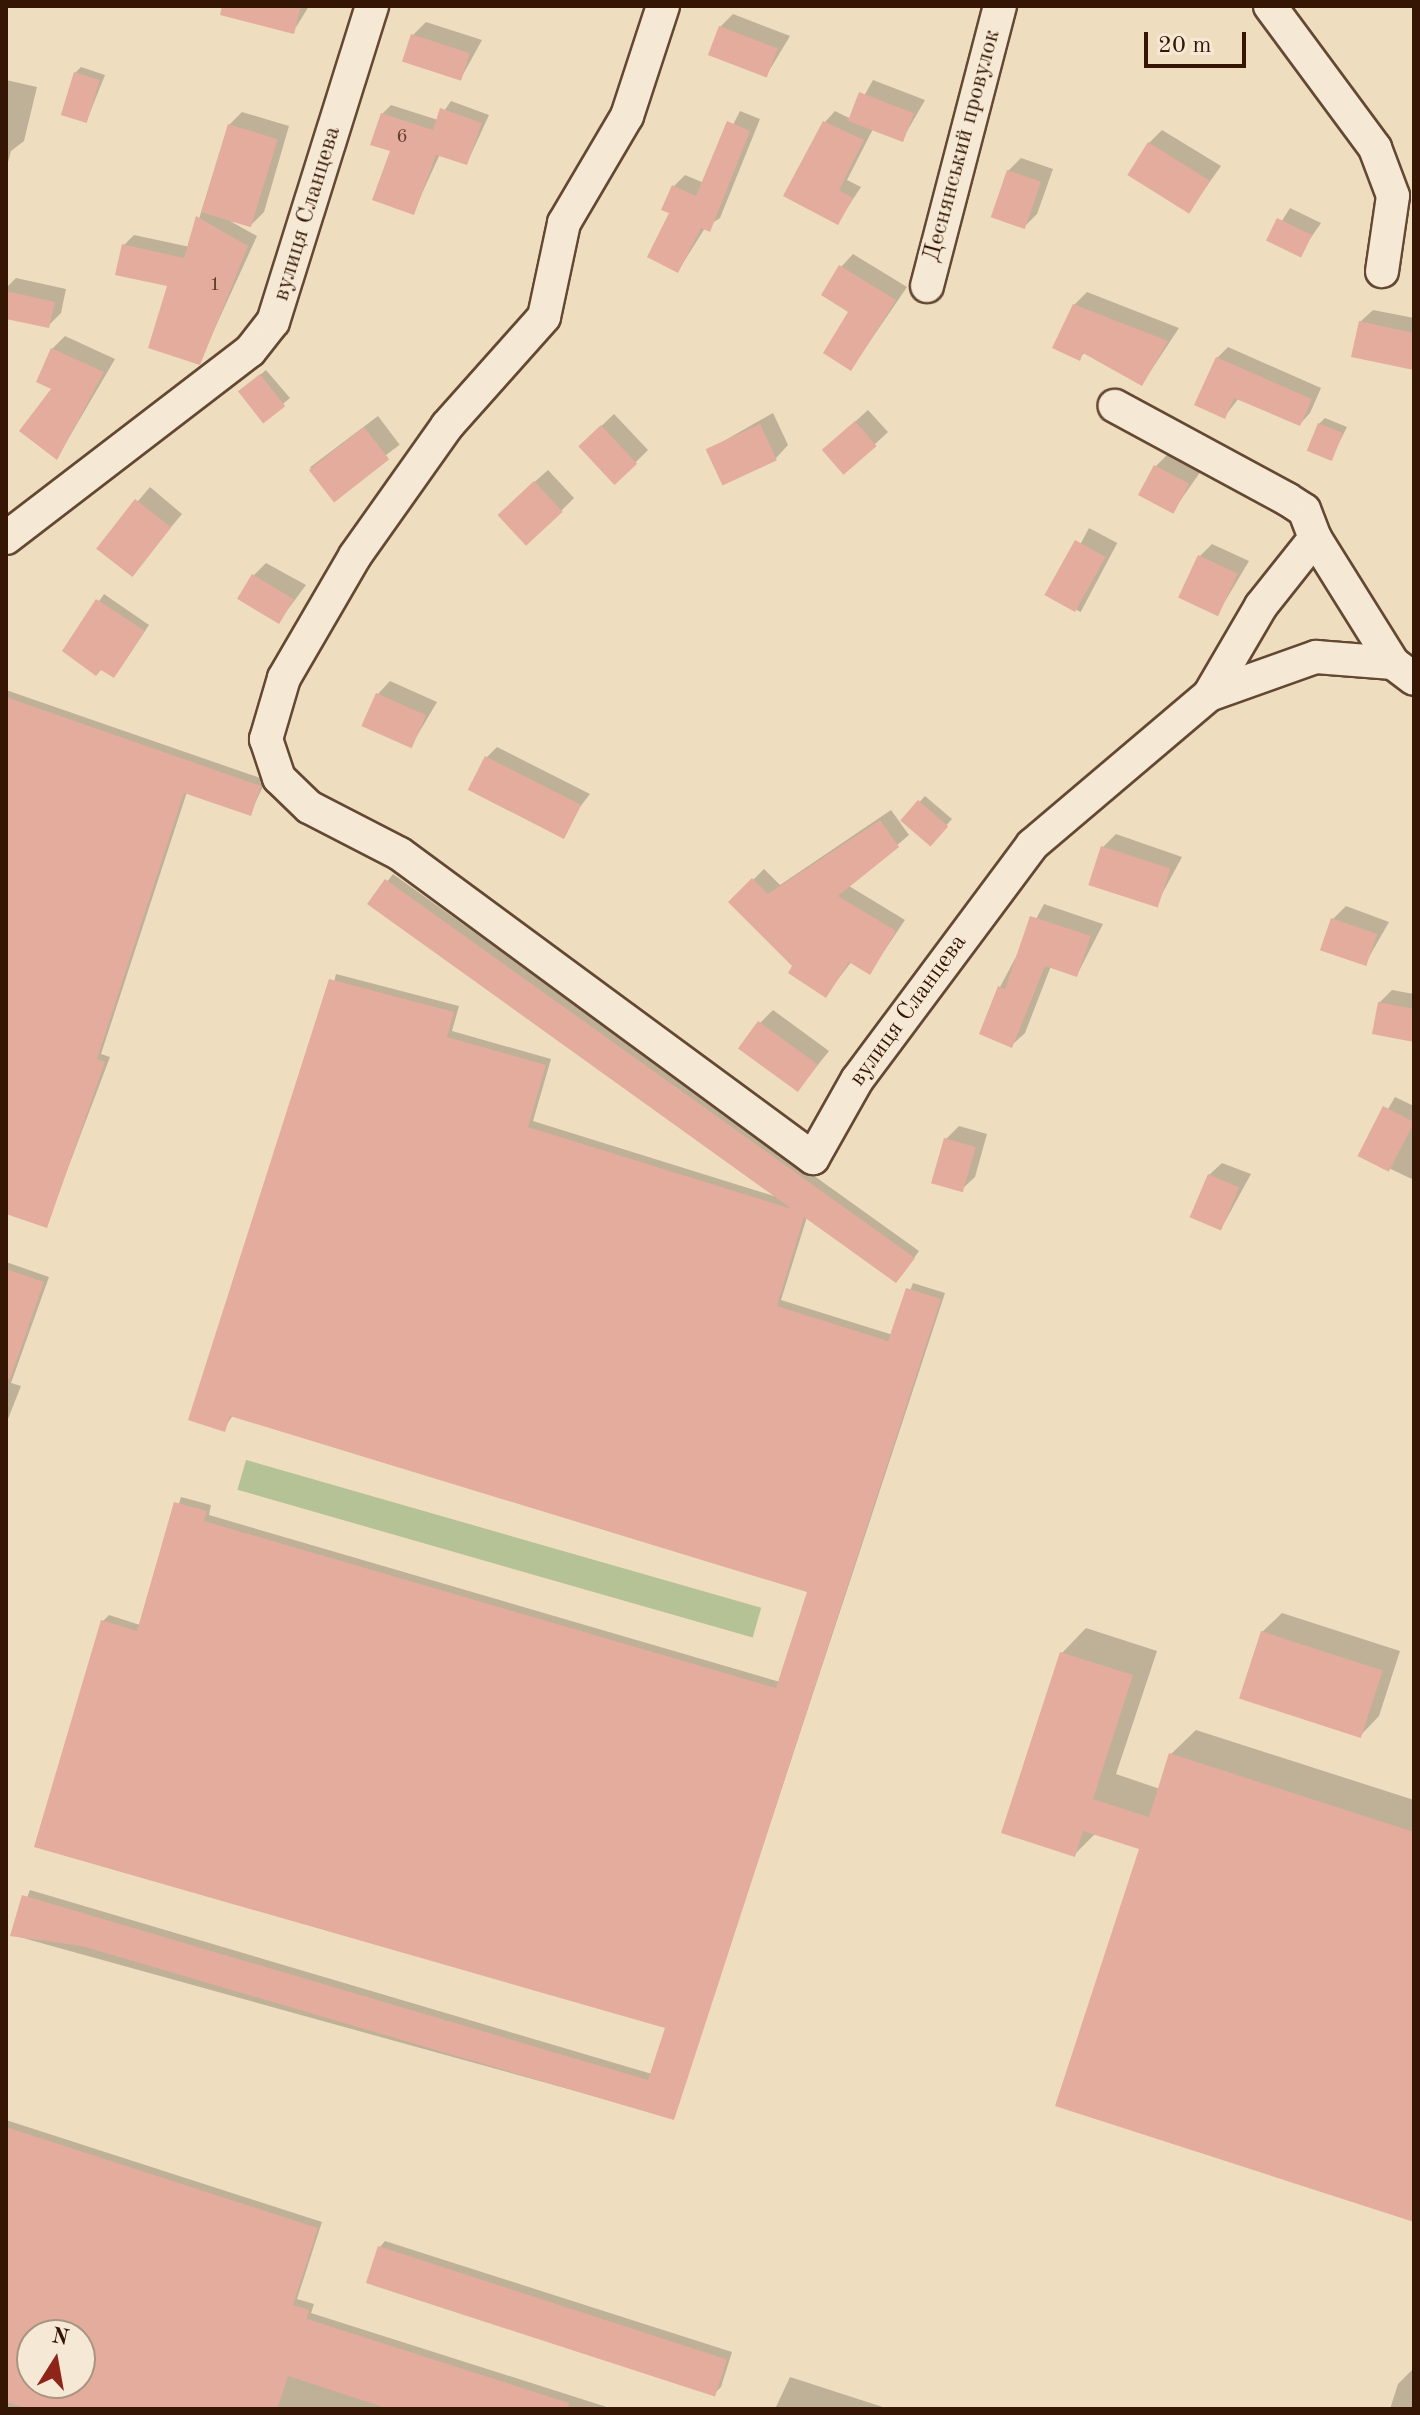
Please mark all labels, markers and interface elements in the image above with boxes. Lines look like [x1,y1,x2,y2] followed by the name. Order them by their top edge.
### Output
[1148,16,1250,66] scale bar
[918,27,1008,265] street label: Деснянський провулок
[1158,34,1212,58] text: 20 m
[268,123,348,305] street label: вулиця Сланцева
[396,125,408,149] house number: 6
[209,273,221,297] house number: 1
[844,929,974,1093] street label: вулиця Сланцева
[16,2319,96,2399] north arrow
[50,2325,71,2350] text: N

